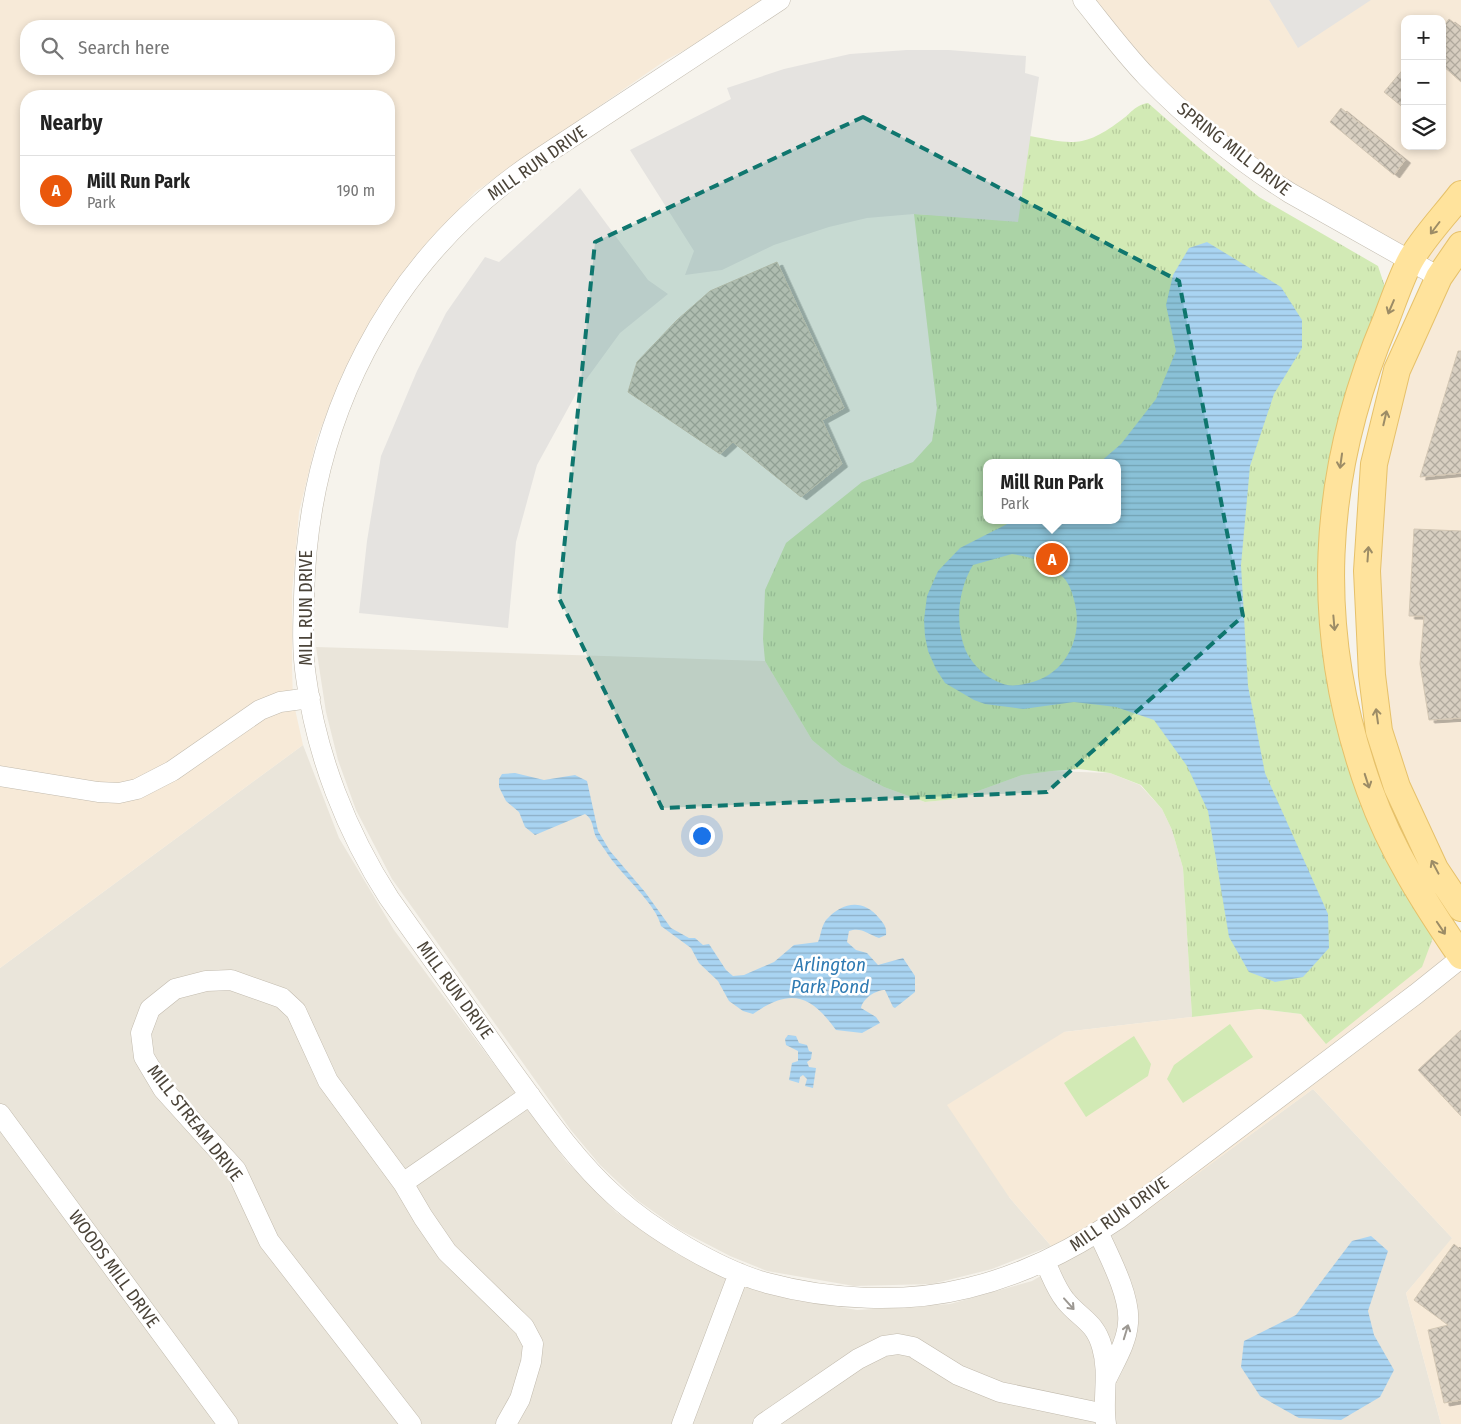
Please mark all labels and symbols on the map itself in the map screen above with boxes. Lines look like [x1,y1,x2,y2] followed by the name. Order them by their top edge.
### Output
[1173,98,1295,200] street label: SPRING MILL DRIVE
[483,121,591,205] street label: MILL RUN DRIVE
[1430,221,1440,235] one-way arrow
[1386,299,1395,314] one-way arrow
[1381,410,1390,426] one-way arrow
[1336,453,1346,469] one-way arrow
[1036,540,1068,578] pin: A
[1363,546,1373,562] one-way arrow
[295,550,317,666] street label: MILL RUN DRIVE
[1329,615,1338,631] one-way arrow
[1372,708,1382,724] one-way arrow
[1362,773,1372,789] one-way arrow
[689,823,715,849] your location
[1430,860,1439,875] one-way arrow
[1436,921,1447,935] one-way arrow
[412,937,498,1043] street label: MILL RUN DRIVE
[791,953,869,998] water label: Arlington Park Pond
[143,1060,247,1186] street label: MILL STREAM DRIVE
[1065,1172,1173,1256] street label: MILL RUN DRIVE
[64,1206,164,1332] street label: WOODS MILL DRIVE
[1063,1298,1075,1310] one-way arrow
[1121,1325,1131,1341] one-way arrow

